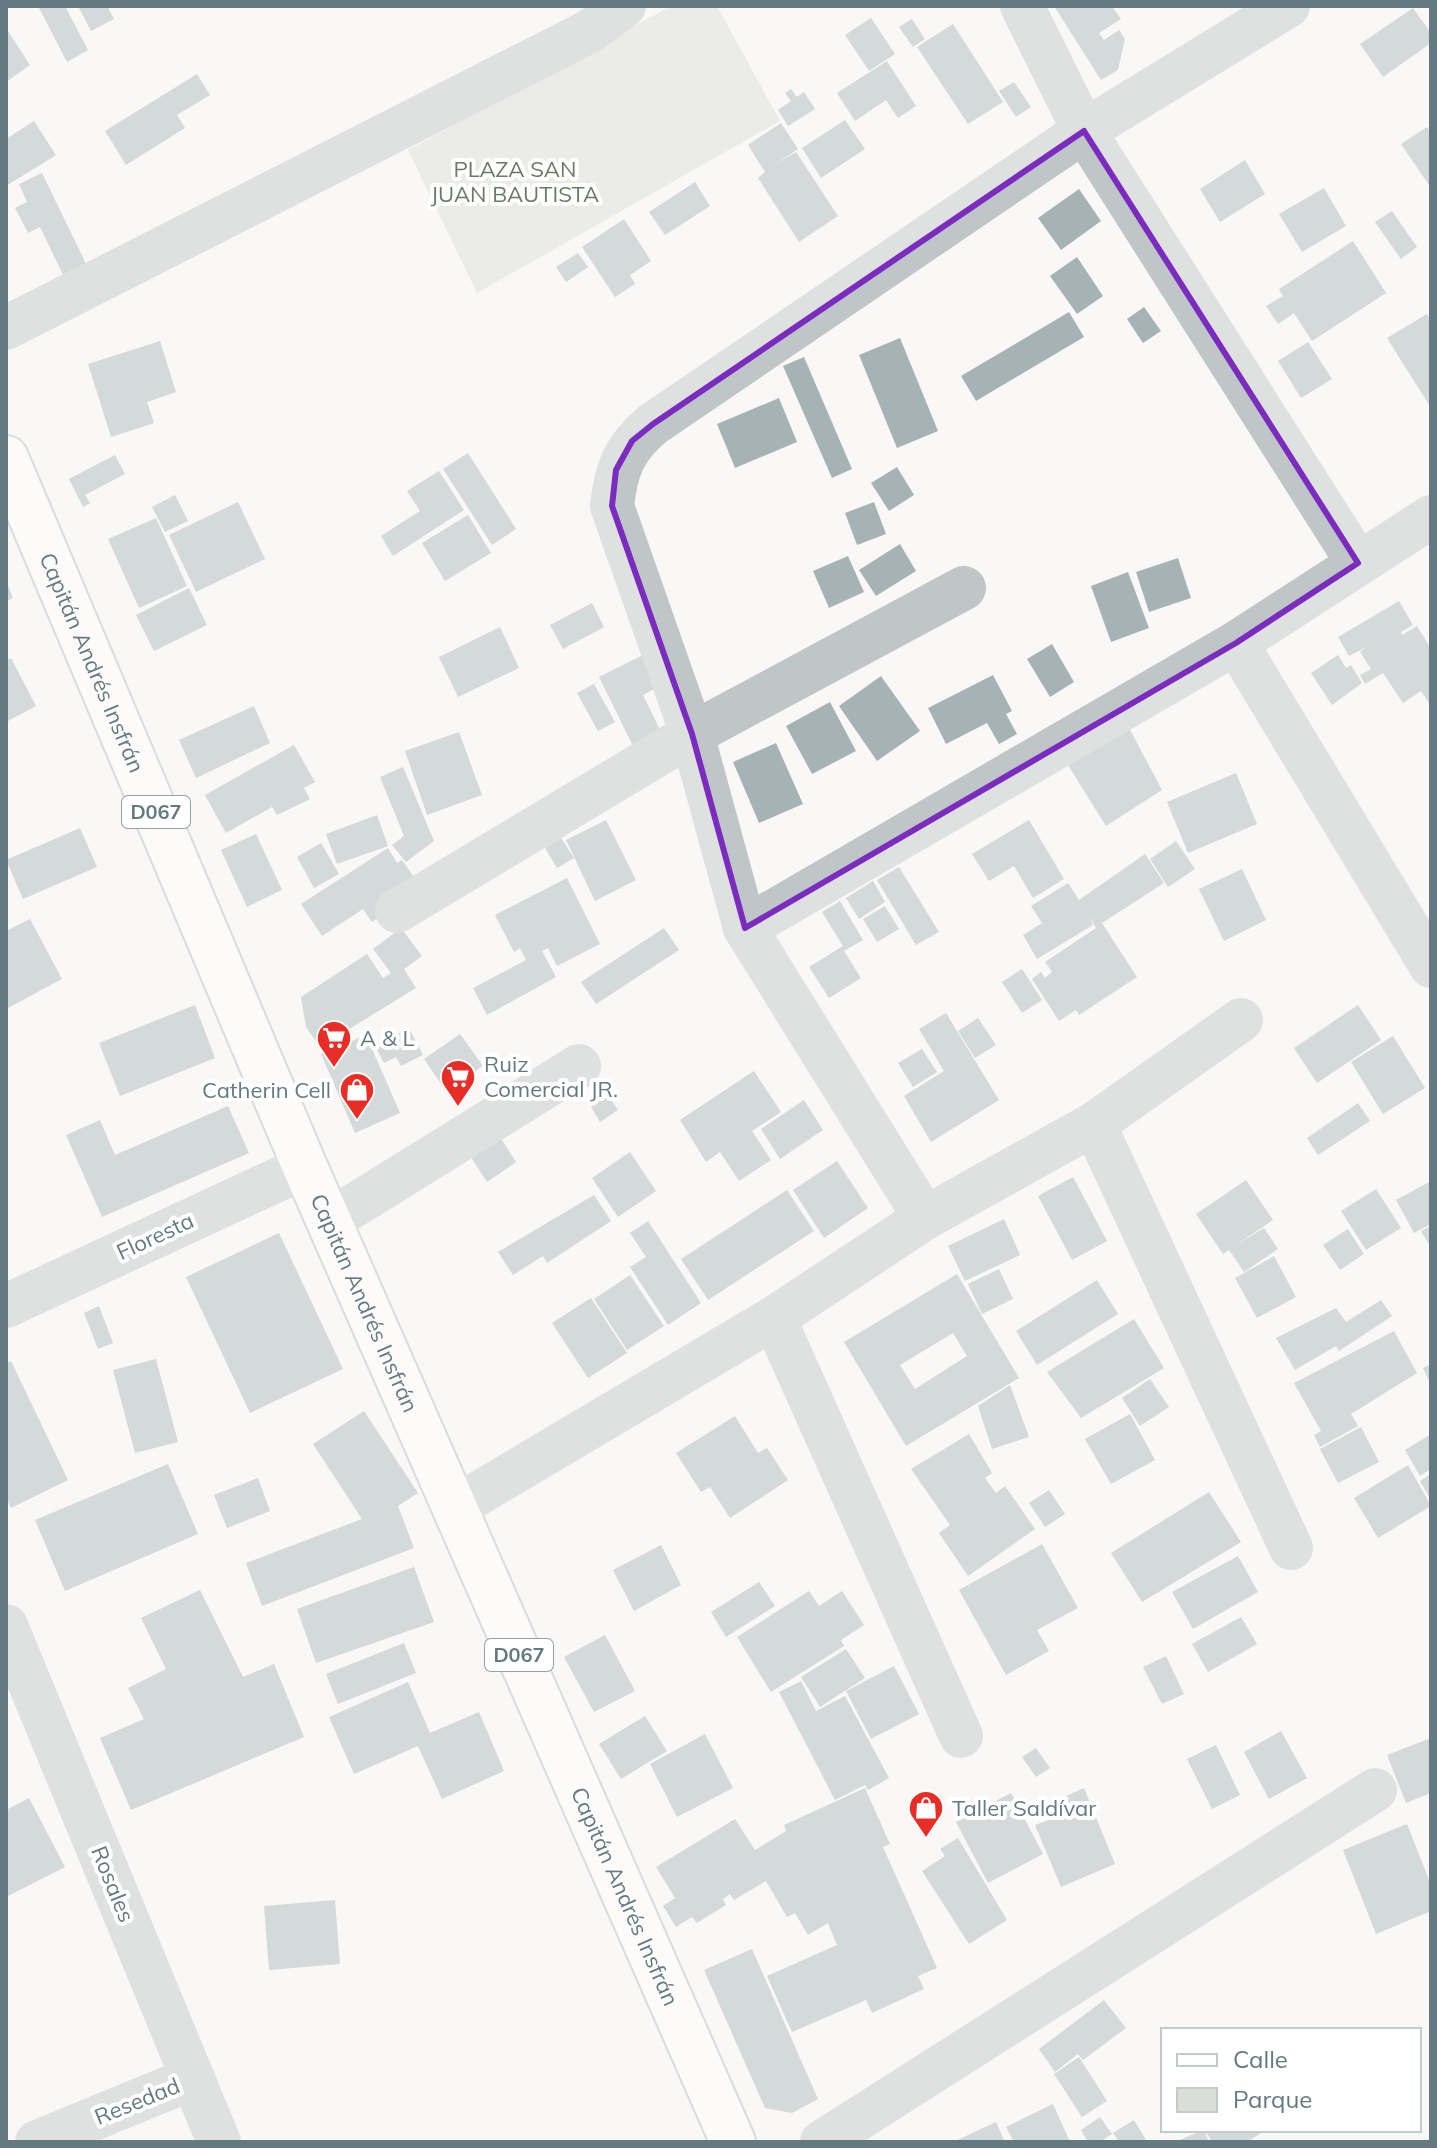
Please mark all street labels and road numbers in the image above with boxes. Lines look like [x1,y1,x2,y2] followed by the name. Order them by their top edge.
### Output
[34,548,151,777] street label: Capitán Andrés Insfrán
[122,796,190,828] road number: D067
[304,1189,425,1417] street label: Capitán Andrés Insfrán
[112,1206,198,1266] street label: Floresta
[485,1639,553,1671] road number: D067
[565,1783,685,2010] street label: Capitán Andrés Insfrán
[85,1842,141,1926] street label: Rosales
[90,2071,184,2131] street label: Resedad

